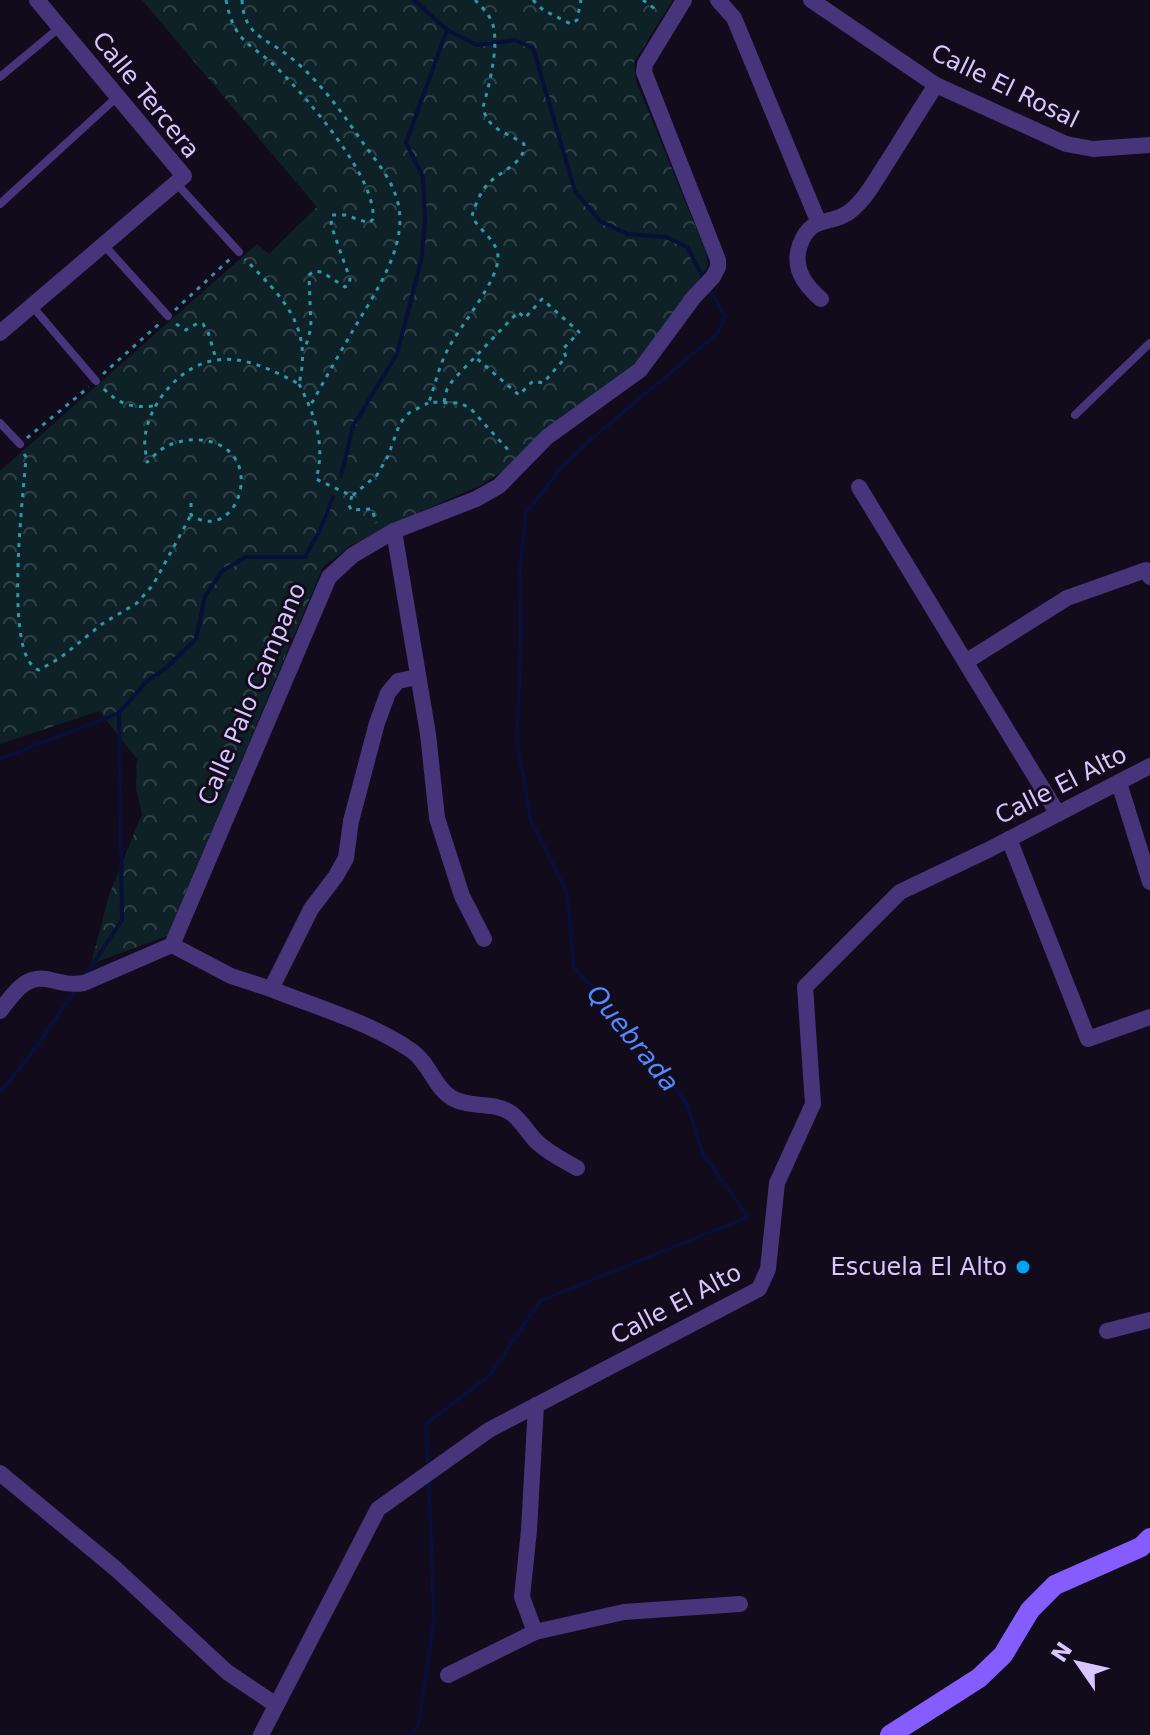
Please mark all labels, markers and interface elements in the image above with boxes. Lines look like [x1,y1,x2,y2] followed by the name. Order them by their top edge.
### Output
[87,26,205,164] street label: Calle Tercera
[927,38,1083,134] street label: Calle El Rosal
[192,579,312,809] street label: Calle Palo Campano
[991,740,1131,830] street label: Calle El Alto
[581,979,685,1097] water label: Quebrada
[831,1253,1007,1281] place label: Escuela El Alto
[606,1258,746,1350] street label: Calle El Alto
[1014,1258,1032,1276] marker: Escuela El Alto
[1038,1623,1118,1703] north arrow
[1046,1637,1077,1667] text: N

